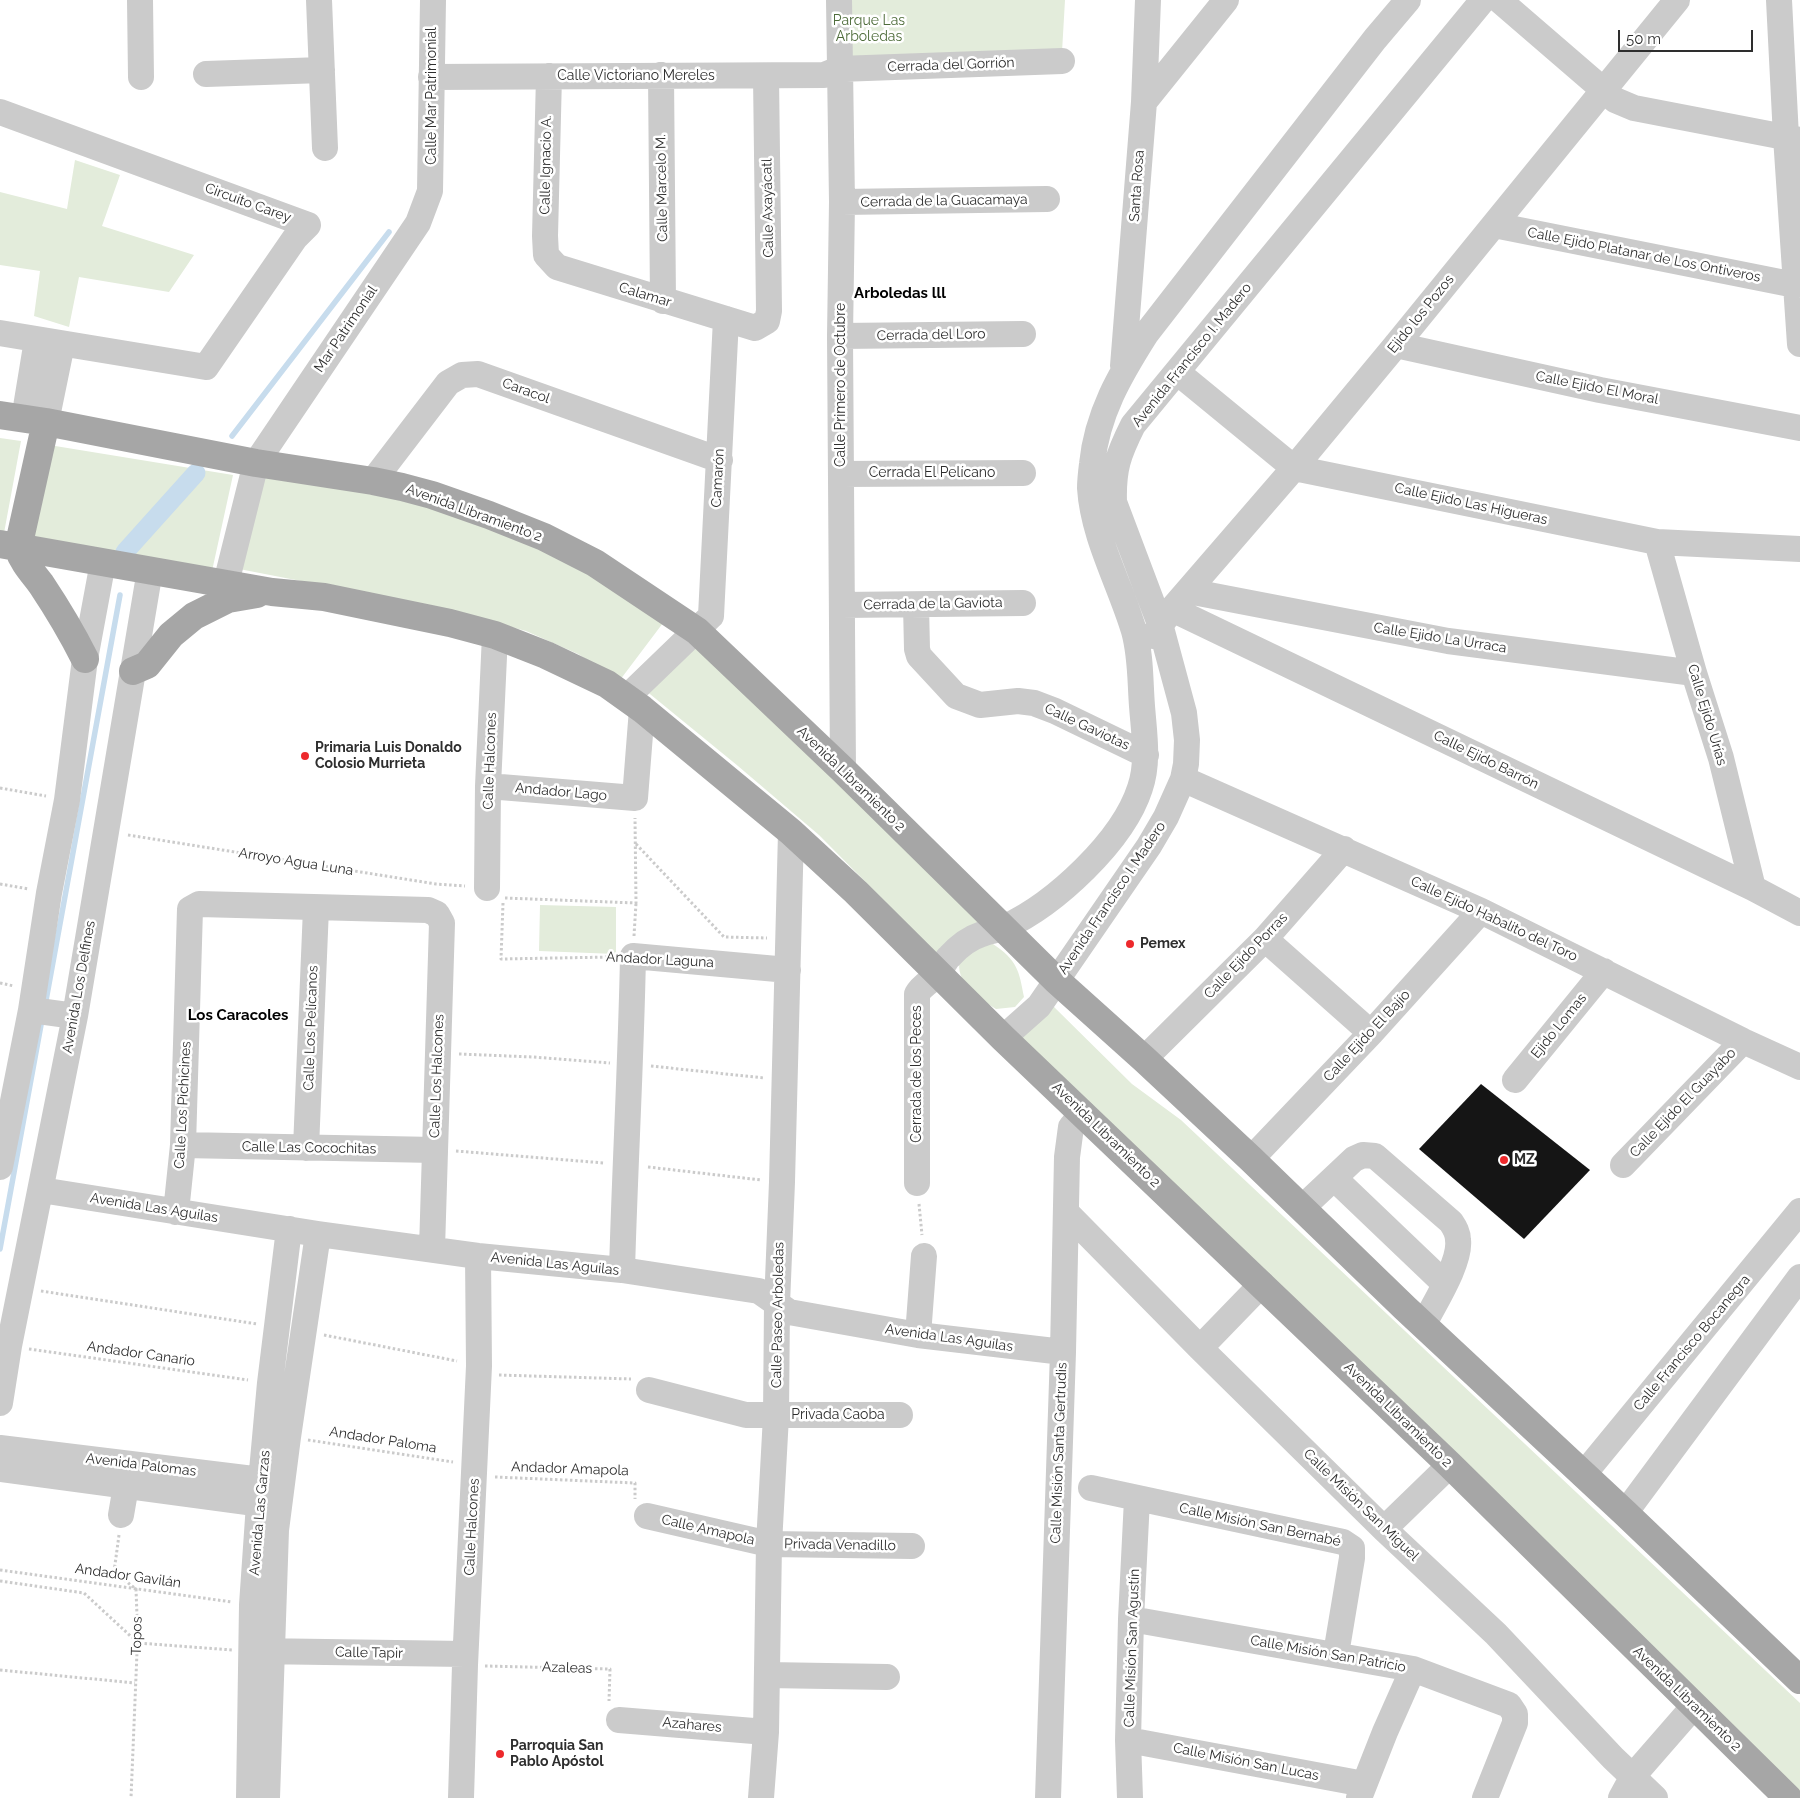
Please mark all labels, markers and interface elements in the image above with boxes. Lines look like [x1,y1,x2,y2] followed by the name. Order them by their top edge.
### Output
[833,13,905,46] park label: Parque Las Arboledas
[1620,20,1755,52] scale bar
[424,27,440,165] street label: Calle Mar Patrimonial
[1626,30,1661,48] text: 50 m
[887,54,1015,76] street label: Cerrada del Gorrión
[557,68,715,84] street label: Calle Victoriano Mereles
[537,115,555,215] street label: Calle Ignacio A.
[653,134,671,242] street label: Calle Marcelo M.
[1126,150,1148,222] street label: Santa Rosa
[759,158,777,258] street label: Calle Axayácatl
[203,180,293,226] street label: Circuito Carey
[860,191,1028,211] street label: Cerrada de la Guacamaya
[1526,224,1762,286] street label: Calle Ejido Platanar de Los Ontiveros
[1384,271,1458,357] street label: Ejido los Pozos
[617,279,673,311] street label: Calamar
[1129,280,1255,430] street label: Avenida Francisco I. Madero
[311,282,381,376] street label: Mar Patrimonial
[854,284,946,302] district label: Arboledas lll
[833,303,849,467] street label: Calle Primero de Octubre
[876,326,986,344] street label: Cerrada del Loro
[1534,368,1660,408] street label: Calle Ejido El Moral
[500,375,552,407] street label: Caracol
[708,448,728,508] street label: Camarón
[869,465,995,481] street label: Cerrada El Pelícano
[404,480,544,546] street label: Avenida Libramiento 2
[1393,480,1549,528] street label: Calle Ejido Las Higueras
[863,594,1003,614] street label: Cerrada de la Gaviota
[1372,619,1508,657] street label: Calle Ejido La Urraca
[1684,662,1730,768] street label: Calle Ejido Urías
[1042,700,1132,754] street label: Calle Gaviotas
[480,712,500,810] street label: Calle Halcones
[793,723,909,835] street label: Avenida Libramiento 2
[1431,727,1541,793] street label: Calle Ejido Barrón
[315,740,462,772] place label: Primaria Luis Donaldo Colosio Murrieta
[299,750,311,762] marker: Primaria Luis Donaldo Colosio Murrieta
[514,780,608,804] street label: Andador Lago
[1055,819,1169,977] street label: Avenida Francisco I. Madero
[237,845,355,879] street label: Arroyo Agua Luna
[1408,873,1580,965] street label: Calle Ejido Habalito del Toro
[1201,909,1291,1003] street label: Calle Ejido Porras
[59,919,99,1055] street label: Avenida Los Delfines
[1140,936,1186,952] place label: Pemex
[1124,938,1136,950] marker: Pemex
[606,949,714,971] street label: Andador Laguna
[300,965,322,1091] street label: Calle Los Pelícanos
[1320,987,1414,1085] street label: Calle Ejido El Bajío
[1528,990,1590,1062] street label: Ejido Lomas
[909,1005,925,1143] street label: Cerrada de los Peces
[188,1006,288,1024] district label: Los Caracoles
[426,1014,448,1138] street label: Calle Los Halcones
[171,1041,195,1169] street label: Calle Los Pichicines
[1626,1045,1740,1161] street label: Calle Ejido El Guayabo
[1048,1079,1164,1191] street label: Avenida Libramiento 2
[242,1138,376,1158] street label: Calle Las Cocochitas
[1514,1152,1535,1168] place label: MZ
[1498,1154,1510,1166] marker: MZ
[89,1190,219,1226] street label: Avenida Las Aguilas
[768,1242,788,1388] street label: Calle Paseo Arboledas
[490,1249,620,1279] street label: Avenida Las Aguilas
[1630,1272,1754,1414] street label: Calle Francisco Bocanegra
[884,1321,1014,1355] street label: Avenida Las Aguilas
[86,1338,196,1370] street label: Andador Canario
[1340,1359,1456,1471] street label: Avenida Libramiento 2
[1047,1362,1071,1544] street label: Calle Misión Santa Gertrudis
[791,1407,885,1423] street label: Privada Caoba
[328,1423,438,1457] street label: Andador Paloma
[1300,1445,1422,1565] street label: Calle Misión San Miguel
[85,1450,197,1480] street label: Avenida Palomas
[246,1450,274,1576] street label: Avenida Las Garzas
[511,1459,629,1479] street label: Andador Amapola
[461,1478,483,1576] street label: Calle Halcones
[1178,1500,1342,1550] street label: Calle Misión San Bernabé
[660,1511,756,1549] street label: Calle Amapola
[784,1536,896,1554] street label: Privada Venadillo
[74,1560,182,1592] street label: Andador Gavilán
[1121,1568,1143,1728] street label: Calle Misión San Agustín
[128,1616,146,1656] street label: Topos
[1249,1632,1407,1676] street label: Calle Misión San Patricio
[1629,1643,1745,1755] street label: Avenida Libramiento 2
[335,1644,403,1662] street label: Calle Tapir
[542,1659,592,1677] street label: Azaleas
[662,1714,722,1736] street label: Azahares
[510,1738,604,1770] place label: Parroquia San Pablo Apóstol
[1172,1740,1320,1784] street label: Calle Misión San Lucas
[494,1748,506,1760] marker: Parroquia San Pablo Apóstol

